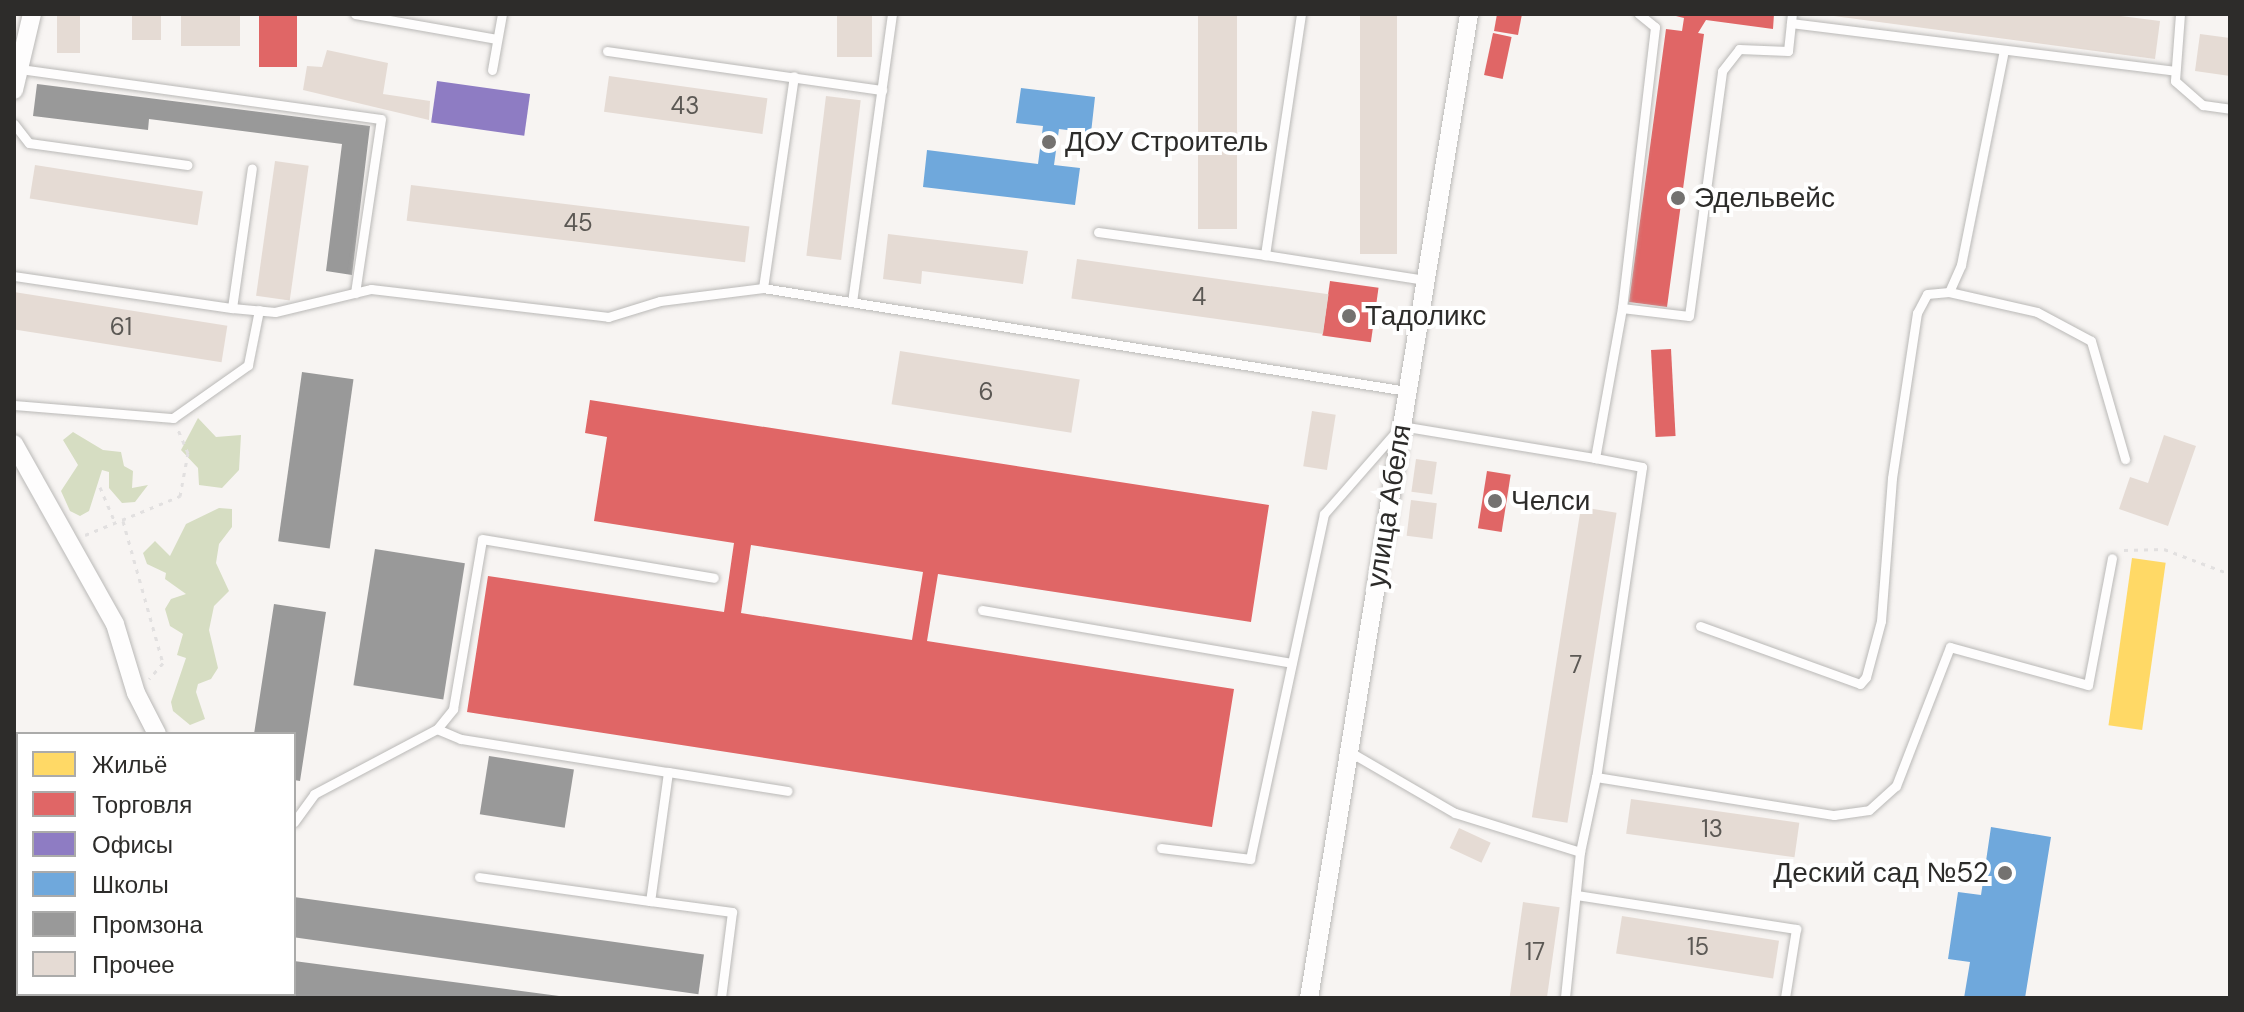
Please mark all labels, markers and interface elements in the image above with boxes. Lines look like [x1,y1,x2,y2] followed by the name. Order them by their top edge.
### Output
[671,92,699,120] house number: 43
[1065,125,1268,159] place label: ДОУ Строитель
[1040,133,1058,151] marker: ДОУ Строитель
[1694,181,1835,215] place label: Эдельвейс
[1669,189,1687,207] marker: Эдельвейс
[563,209,593,237] house number: 45
[1192,283,1206,311] house number: 4
[1365,299,1486,333] place label: Тадоликс
[1340,307,1358,325] marker: Тадоликс
[110,313,132,341] house number: 61
[978,378,994,406] house number: 6
[1360,422,1418,590] street label: улица Абеля
[1511,484,1590,518] place label: Челси
[1486,492,1504,510] marker: Челси
[1570,651,1582,679] house number: 7
[16,732,296,996] legend
[92,749,167,780] text: Жильё
[92,789,192,820] text: Торговля
[1701,815,1723,843] house number: 13
[92,829,173,860] text: Офисы
[1773,856,1989,890] place label: Деский сад №52
[1996,864,2014,882] marker: Деский сад №52
[92,869,169,900] text: Школы
[92,909,203,940] text: Промзона
[1687,933,1709,961] house number: 15
[1525,938,1545,966] house number: 17
[92,949,175,980] text: Прочее

